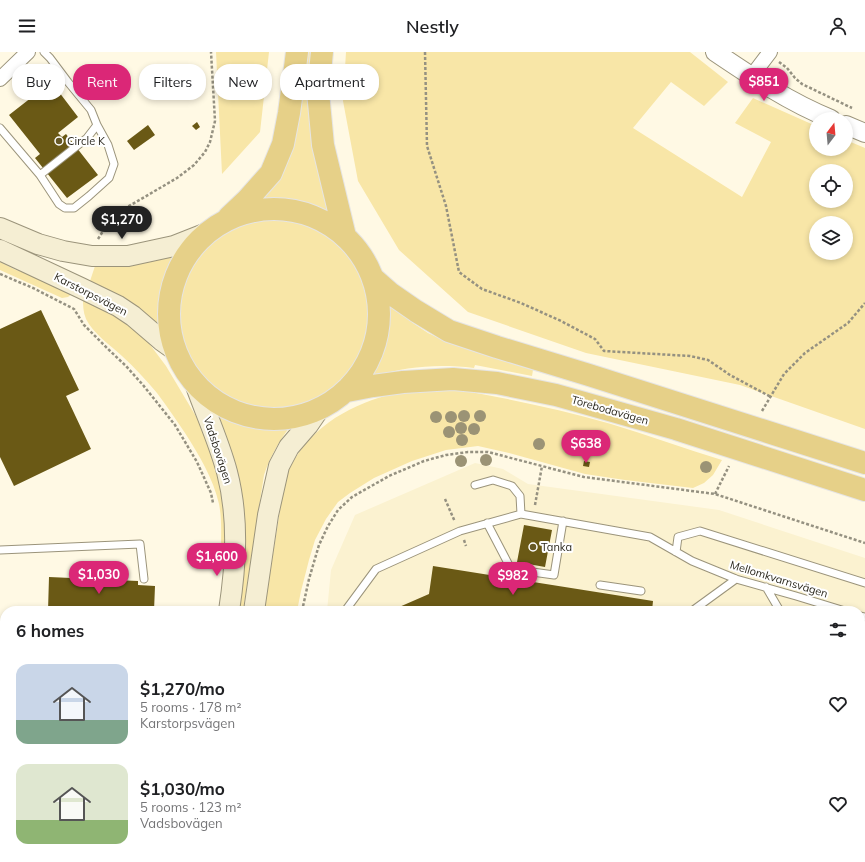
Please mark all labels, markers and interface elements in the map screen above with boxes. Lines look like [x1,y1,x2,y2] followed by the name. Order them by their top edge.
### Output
[16,15,38,37] icon: menu
[406,15,459,38] text: Nestly
[827,15,849,37] icon: person
[12,64,65,100] chip: Buy
[73,64,131,100] chip: Rent
[139,64,206,100] chip: Filters
[214,64,272,100] chip: New
[280,64,379,100] chip: Apartment
[740,68,788,102] pin: $851
[748,73,780,89] text: $851
[809,112,853,156] north arrow
[809,112,853,260] map controls
[67,134,106,148] place label: Circle K
[54,136,64,146] marker: Circle K
[809,164,853,208] button: locate
[89,206,155,240] pin: $1,270
[101,211,143,227] text: $1,270
[809,216,853,260] button: layers
[52,270,130,318] street label: Karstorpsvägen
[570,392,650,428] street label: Törebodavägen
[201,415,235,485] street label: Vadsbovägen
[562,430,610,464] pin: $638
[570,435,602,451] text: $638
[541,540,572,554] place label: Tanka
[528,542,538,552] marker: Tanka
[184,543,250,577] pin: $1,600
[196,548,238,564] text: $1,600
[728,557,830,601] street label: Mellomkvarnsvägen
[66,561,132,595] pin: $1,030
[489,562,537,596] pin: $982
[78,566,120,582] text: $1,030
[497,567,529,583] text: $982
[827,619,849,641] icon: filters
[16,620,84,641] text: 6 homes
[140,678,225,699] text: $1,270/mo
[48,680,96,728] icon: home
[827,693,849,715] icon: heart
[140,699,241,715] text: 5 rooms · 178 m²
[140,715,235,731] text: Karstorpsvägen
[140,778,225,799] text: $1,030/mo
[48,780,96,828] icon: home
[827,793,849,815] icon: heart
[140,799,241,815] text: 5 rooms · 123 m²
[140,815,223,831] text: Vadsbovägen

